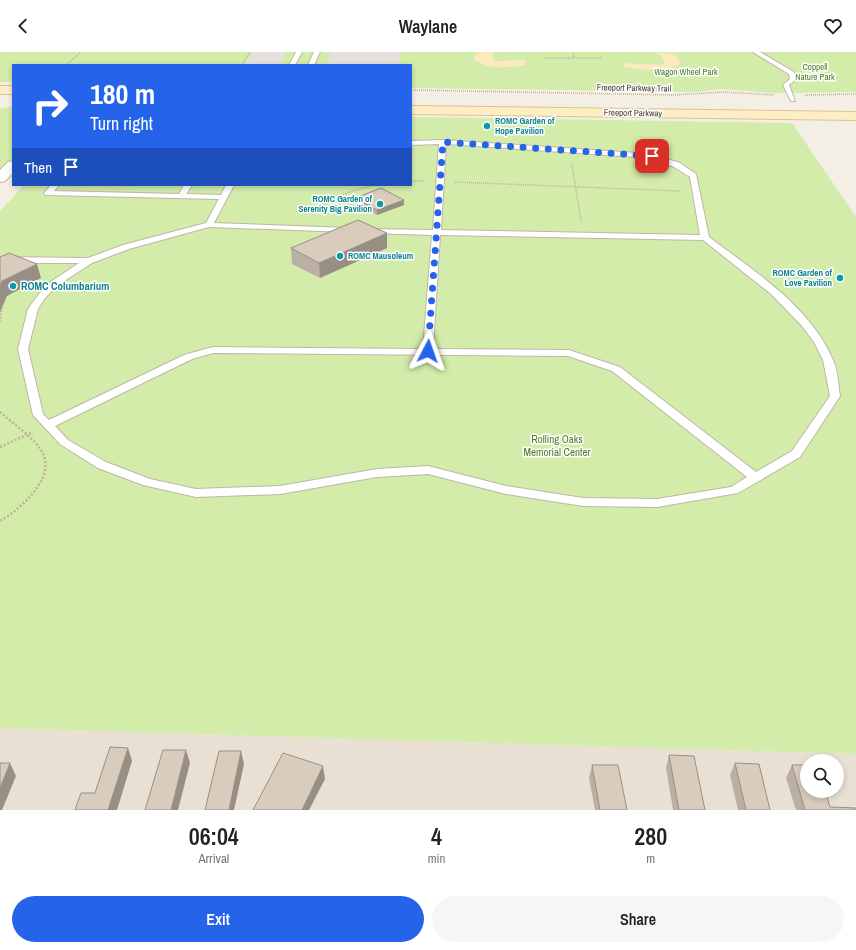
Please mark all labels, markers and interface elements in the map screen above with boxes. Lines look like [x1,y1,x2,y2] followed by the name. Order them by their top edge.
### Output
[399,14,457,39] text: Waylane
[12,15,34,37] icon: back
[822,15,844,37] icon: heart
[795,61,835,83] park label: Coppell Nature Park
[654,66,718,78] park label: Wagon Wheel Park
[90,75,155,113] text: 180 m
[24,80,76,132] icon: right
[597,81,672,95] street label: Freeport Parkway Trail
[604,106,663,120] street label: Freeport Parkway
[90,111,153,136] text: Turn right
[495,115,555,137] place label: ROMC Garden of Hope Pavilion
[482,121,492,131] marker: ROMC Garden of Hope Pavilion
[635,139,669,173] pin
[641,145,663,167] icon: arrive
[60,156,82,178] icon: arrive
[24,157,52,178] text: Then
[299,193,373,215] place label: ROMC Garden of Serenity Big Pavilion
[375,199,385,209] marker: ROMC Garden of Serenity Big Pavilion
[348,250,414,262] place label: ROMC Mausoleum
[335,251,345,261] marker: ROMC Mausoleum
[773,267,833,289] place label: ROMC Garden of Love Pavilion
[835,273,845,283] marker: ROMC Garden of Love Pavilion
[21,279,109,293] place label: ROMC Columbarium
[8,281,18,291] marker: ROMC Columbarium
[407,330,449,372] position arrow
[523,432,591,459] park label: Rolling Oaks Memorial Center
[800,754,844,798] map controls
[800,754,844,798] button: search
[189,820,239,852] text: 06:04
[431,820,442,852] text: 4
[634,820,667,852] text: 280
[198,850,229,867] text: Arrival
[428,850,445,867] text: min
[646,850,655,867] text: m
[12,896,424,942] button: Exit
[432,896,844,942] button: Share

